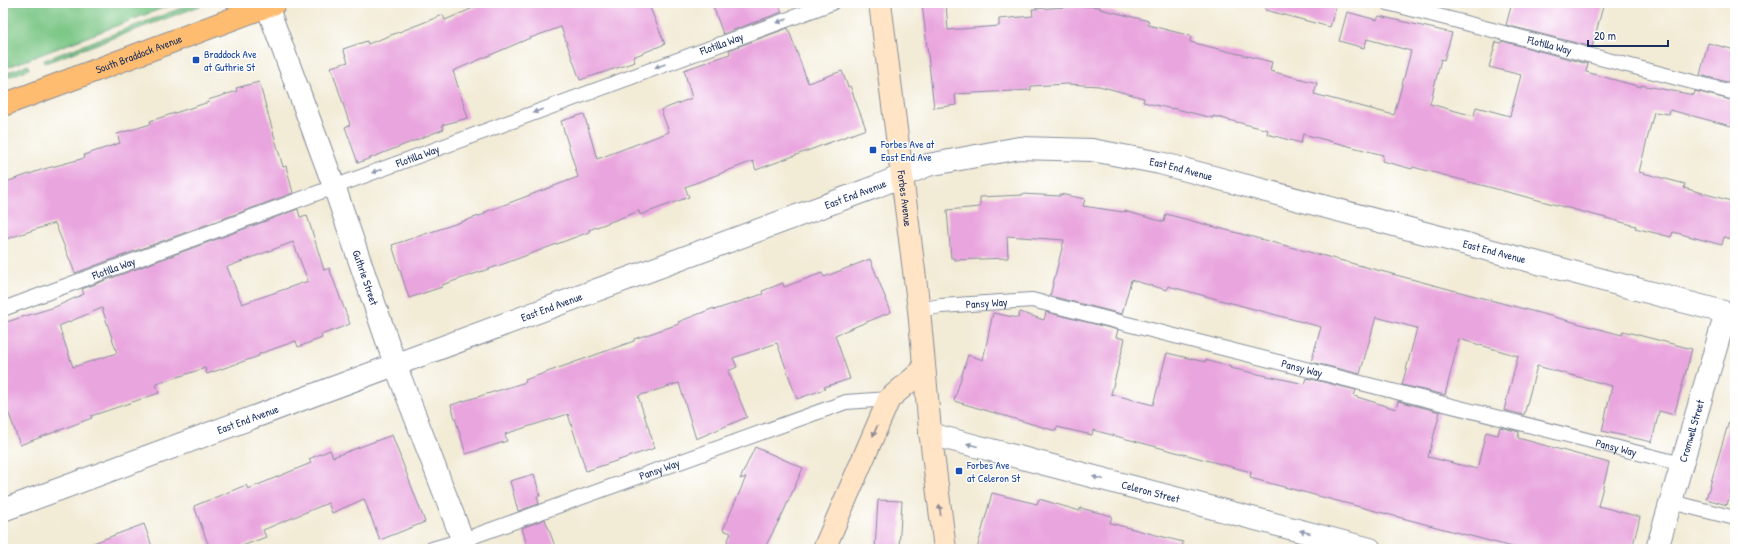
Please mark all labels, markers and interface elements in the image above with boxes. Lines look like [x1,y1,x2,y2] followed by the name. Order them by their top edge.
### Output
[776,19,788,25] one-way arrow
[1588,22,1668,48] scale bar
[1594,27,1616,44] text: 20 m
[697,29,746,58] street label: Flotilla Way
[94,31,185,77] street label: South Braddock Avenue
[1525,32,1574,57] street label: Flotilla Way
[204,47,257,74] place label: Braddock Ave at Guthrie St
[191,55,201,65] marker: Braddock Ave at Guthrie St
[654,64,666,70] one-way arrow
[532,109,544,115] one-way arrow
[880,137,934,164] place label: Forbes Ave at East End Ave
[393,141,442,171] street label: Flotilla Way
[868,145,878,155] marker: Forbes Ave at East End Ave
[1149,154,1215,184] street label: East End Avenue
[371,168,383,174] one-way arrow
[894,169,915,228] street label: Forbes Avenue
[823,176,889,212] street label: East End Avenue
[1461,236,1528,267] street label: East End Avenue
[349,248,381,307] street label: Guthrie Street
[89,254,138,283] street label: Flotilla Way
[519,289,585,325] street label: East End Avenue
[965,295,1008,311] street label: Pansy Way
[1280,356,1324,380] street label: Pansy Way
[1676,398,1707,464] street label: Cromwell Street
[215,401,281,437] street label: East End Avenue
[871,425,878,437] one-way arrow
[1594,435,1638,459] street label: Pansy Way
[966,442,978,448] one-way arrow
[637,455,682,483] street label: Pansy Way
[966,458,1021,485] place label: Forbes Ave at Celeron St
[954,466,964,476] marker: Forbes Ave at Celeron St
[1092,475,1104,481] one-way arrow
[1120,477,1181,506] street label: Celeron Street
[937,504,943,516] one-way arrow
[1299,529,1311,535] one-way arrow

